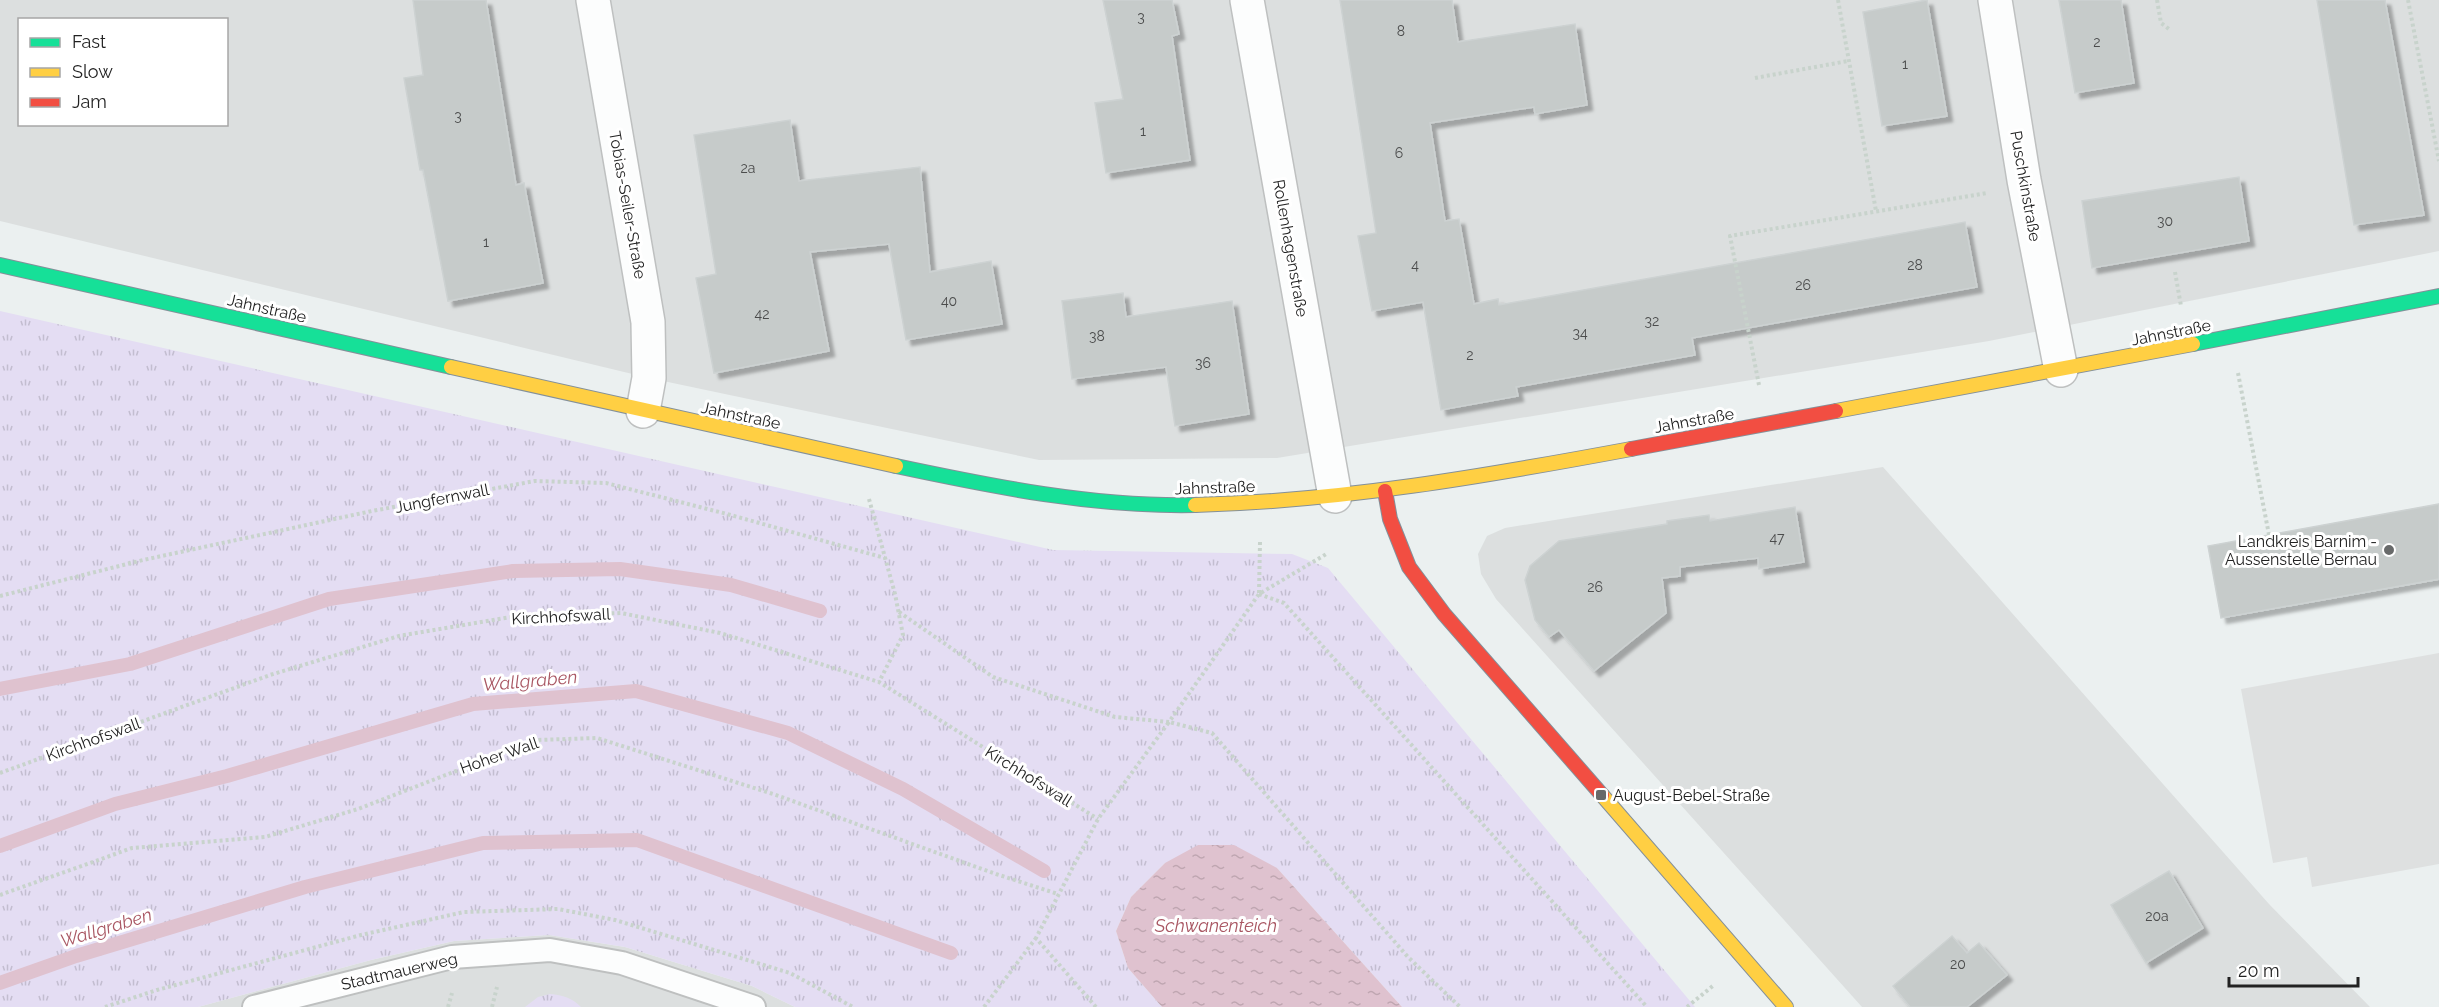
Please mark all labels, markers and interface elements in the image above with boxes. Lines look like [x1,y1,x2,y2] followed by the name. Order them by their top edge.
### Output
[1137,9,1145,25] house number: 3
[18,18,228,126] legend
[1397,23,1405,39] house number: 8
[72,31,106,52] text: Fast
[2093,34,2101,50] house number: 2
[1902,56,1908,72] house number: 1
[72,61,113,82] text: Slow
[72,91,107,112] text: Jam
[454,108,462,124] house number: 3
[1140,123,1146,139] house number: 1
[2006,129,2045,243] street label: Puschkinstraße
[605,130,650,280] street label: Tobias-Seiler-Straße
[1395,145,1403,161] house number: 6
[741,160,755,176] house number: 2a
[1269,178,1312,318] street label: Rollenhagenstraße
[2157,213,2173,229] house number: 30
[483,234,489,250] house number: 1
[1411,257,1419,273] house number: 4
[1907,257,1923,273] house number: 28
[1795,277,1811,293] house number: 26
[226,290,308,327] street label: Jahnstraße
[941,293,957,309] house number: 40
[755,306,769,322] house number: 42
[1645,313,1659,329] house number: 32
[2130,315,2212,350] street label: Jahnstraße
[1572,325,1588,341] house number: 34
[1089,328,1105,344] house number: 38
[1466,347,1474,363] house number: 2
[1195,355,1211,371] house number: 36
[700,398,782,433] street label: Jahnstraße
[1653,404,1735,437] street label: Jahnstraße
[1174,477,1256,498] street label: Jahnstraße
[393,480,492,517] street label: Jungfernwall
[1769,530,1785,546] house number: 47
[2225,532,2377,569] place label: Landkreis Barnim - Aussenstelle Bernau
[2382,543,2396,557] marker: Landkreis Barnim - Aussenstelle Bernau
[1587,579,1603,595] house number: 26
[511,604,612,629] street label: Kirchhofswall
[482,666,578,695] water label: Wallgraben
[43,713,144,765] street label: Kirchhofswall
[457,733,542,778] street label: Hoher Wall
[982,742,1076,811] street label: Kirchhofswall
[1613,786,1770,805] place label: August-Bebel-Straße
[1594,788,1608,802] marker: August-Bebel-Straße
[57,904,154,951] water label: Wallgraben
[2145,908,2169,924] house number: 20a
[1154,915,1277,936] water label: Schwanenteich
[339,949,459,994] street label: Stadtmauerweg
[2229,950,2358,988] scale bar
[1950,956,1966,972] house number: 20
[2238,960,2280,981] text: 20 m

